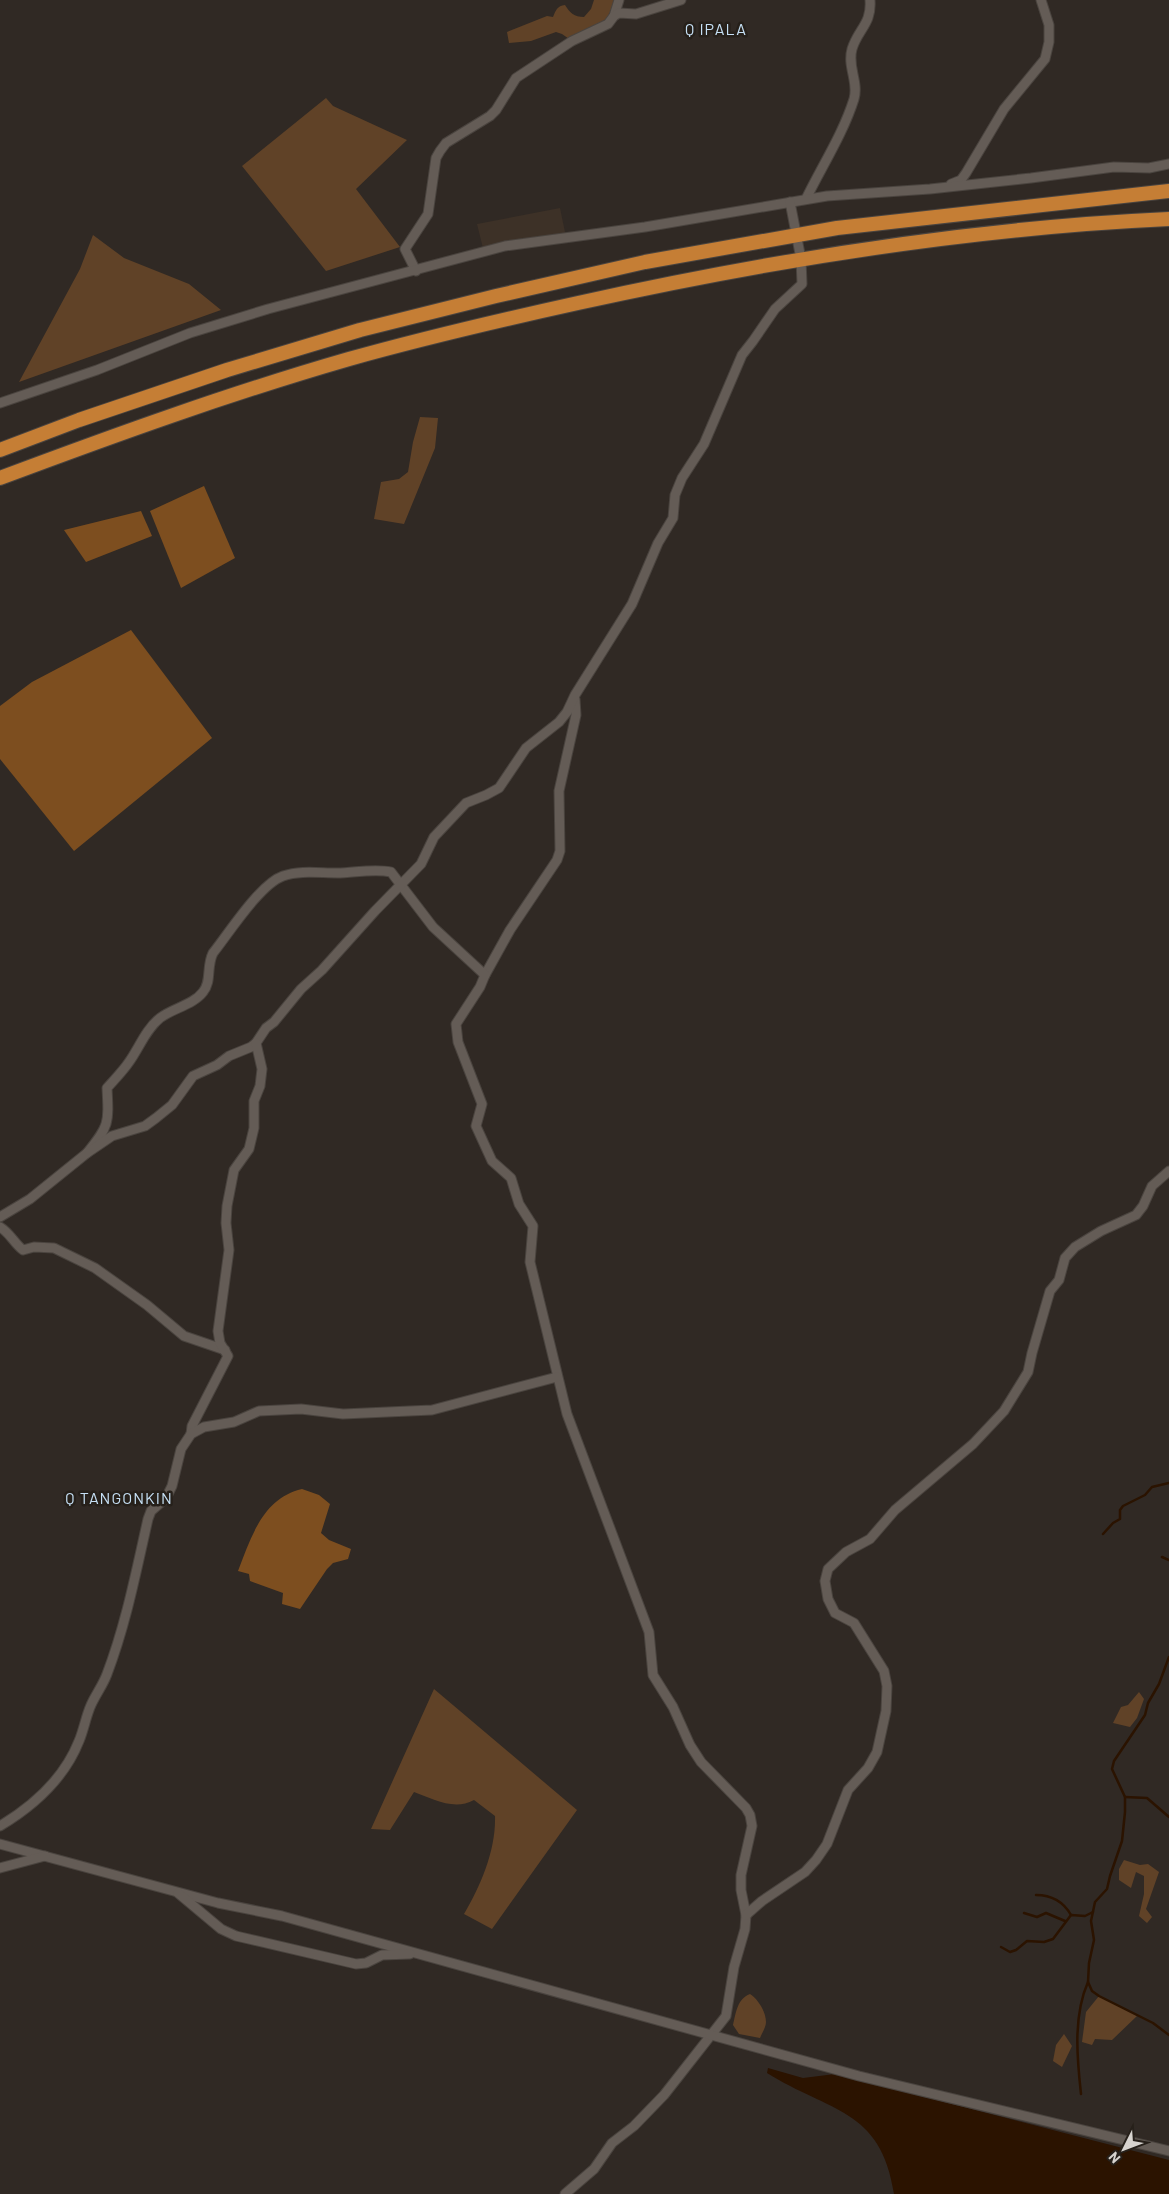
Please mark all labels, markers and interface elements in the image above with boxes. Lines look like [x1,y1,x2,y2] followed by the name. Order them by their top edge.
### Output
[685,19,747,38] district label: Q IPALA
[65,1488,173,1507] district label: Q TANGONKIN
[1099,2124,1149,2174] north arrow
[1105,2149,1123,2167] text: N

